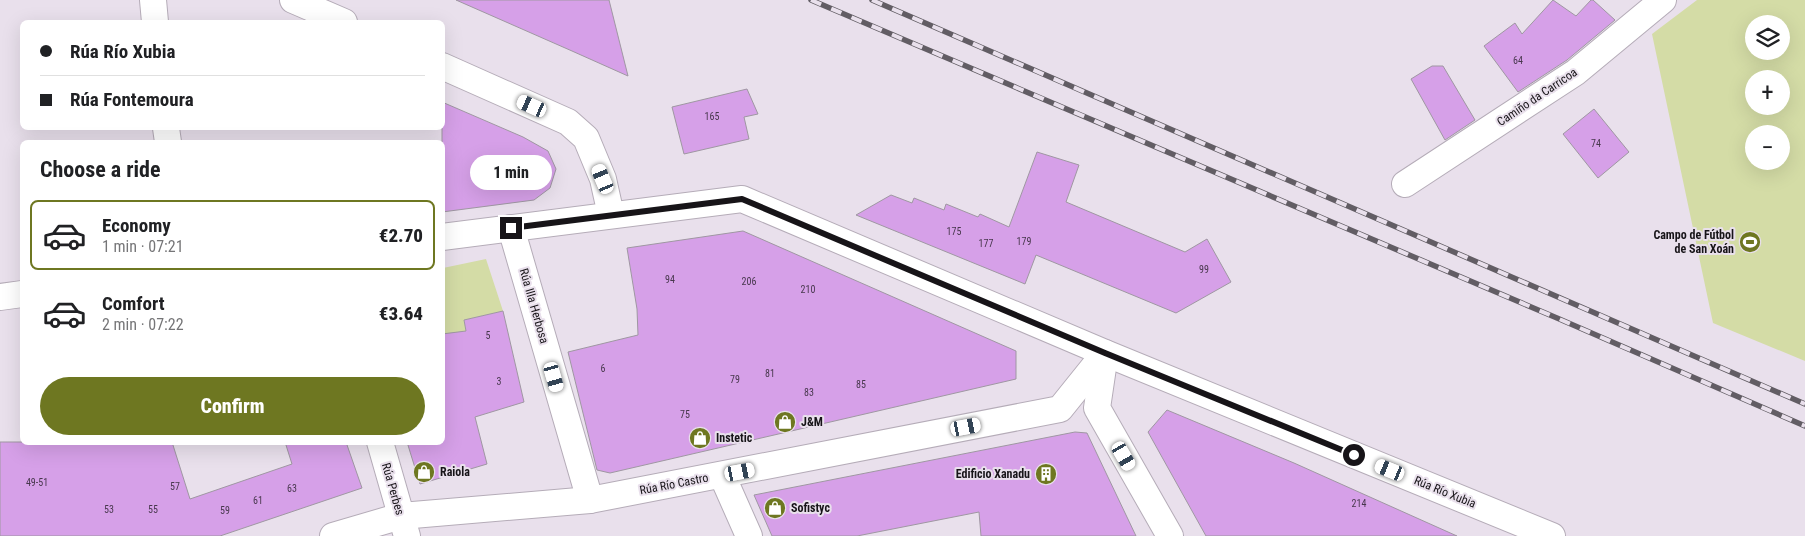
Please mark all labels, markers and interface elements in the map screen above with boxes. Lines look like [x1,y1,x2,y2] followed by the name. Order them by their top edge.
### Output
[1745,15,1790,170] map controls
[1745,15,1790,60] button: layers
[70,40,175,63] text: Rúa Río Xubia
[1513,55,1523,66] house number: 64
[1494,65,1580,129] street label: Camiño da Carricoa
[1745,70,1790,115] button: +
[70,88,194,111] text: Rúa Fontemoura
[515,93,548,119] car
[705,111,719,122] house number: 165
[1745,125,1790,170] button: −
[1591,138,1601,149] house number: 74
[470,156,552,190] callout: 1 min
[40,157,161,182] text: Choose a ride
[590,162,615,196] car
[493,163,529,182] text: 1 min
[42,213,87,258] icon: car
[102,214,171,237] text: Economy
[500,217,522,239] route end
[379,224,423,247] text: €2.70
[947,226,961,237] house number: 175
[1653,228,1734,256] place label: Campo de Fútbol de San Xoán
[1738,230,1762,254] sports icon: Campo de Fútbol de San Xoán
[1017,236,1031,247] house number: 179
[102,237,184,256] text: 1 min · 07:21
[979,238,993,249] house number: 177
[1199,264,1209,275] house number: 99
[517,267,551,345] street label: Rúa Illa Herbosa
[665,274,675,285] house number: 94
[742,276,756,287] house number: 206
[801,284,815,295] house number: 210
[42,291,87,336] icon: car
[102,292,165,315] text: Comfort
[379,302,423,325] text: €3.64
[102,315,184,334] text: 2 min · 07:22
[486,330,491,341] house number: 5
[542,361,565,393] car
[601,363,606,374] house number: 6
[765,368,775,379] house number: 81
[730,374,740,385] house number: 79
[497,376,502,387] house number: 3
[40,377,425,435] button: Confirm
[856,379,866,390] house number: 85
[804,387,814,398] house number: 83
[680,409,690,420] house number: 75
[773,410,797,434] shop icon: J&M
[801,415,823,429] place label: J&M
[949,417,982,437] car
[688,426,712,450] shop icon: Instetic
[716,431,753,445] place label: Instetic
[1110,439,1137,473] car
[1343,444,1365,466] route start
[1373,457,1406,483] car
[412,460,436,484] shop icon: Raiola
[379,461,407,517] street label: Rúa Perbes
[723,462,756,482] car
[1034,462,1058,486] building icon: Edificio Xanadu
[440,465,470,479] place label: Raiola
[956,467,1030,481] place label: Edificio Xanadu
[638,470,710,498] street label: Rúa Río Castro
[1412,473,1478,511] street label: Rúa Río Xubia
[26,477,48,488] house number: 49-51
[170,481,180,492] house number: 57
[287,483,297,494] house number: 63
[253,495,263,506] house number: 61
[763,496,787,520] shop icon: Sofistyc
[1352,498,1366,509] house number: 214
[791,501,830,515] place label: Sofistyc
[104,504,114,515] house number: 53
[148,504,158,515] house number: 55
[220,505,230,516] house number: 59

